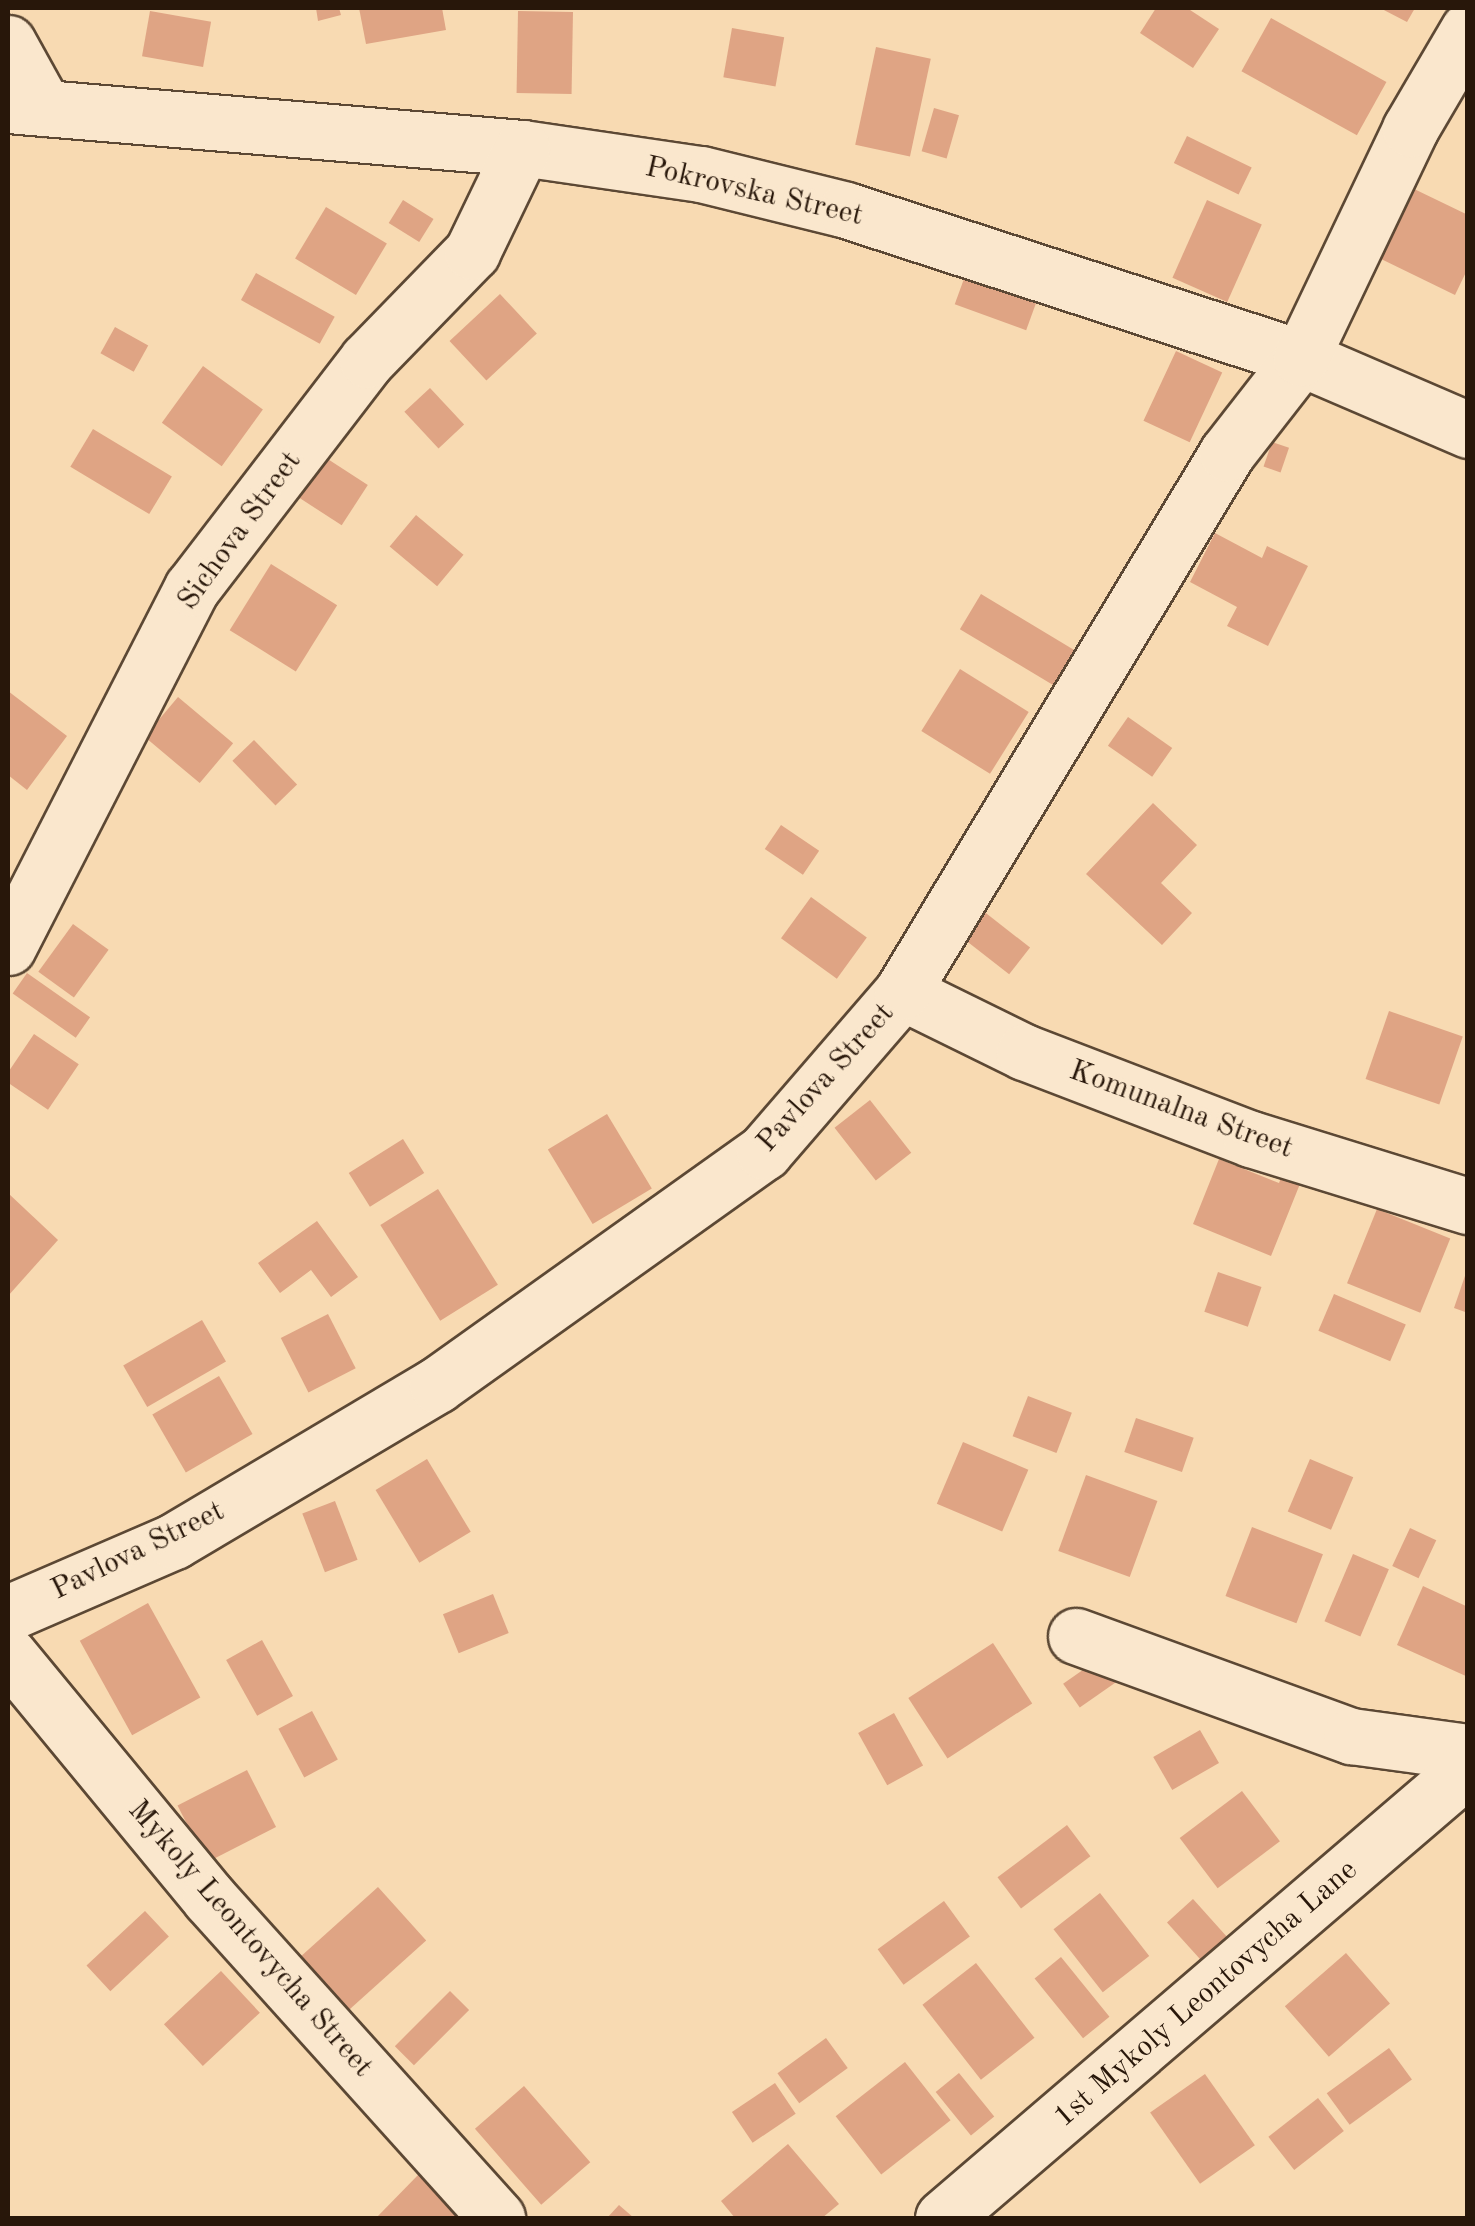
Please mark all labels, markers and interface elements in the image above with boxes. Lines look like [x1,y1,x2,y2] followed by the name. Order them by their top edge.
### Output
[642,149,866,235] street label: Pokrovska Street
[170,445,310,617] street label: Sichova Street
[750,996,902,1160] street label: Pavlova Street
[1064,1053,1298,1167] street label: Komunalna Street
[46,1494,230,1608] street label: Pavlova Street
[120,1793,380,2085] street label: Mykoly Leontovycha Street
[1047,1852,1365,2136] street label: 1st Mykoly Leontovycha Lane

